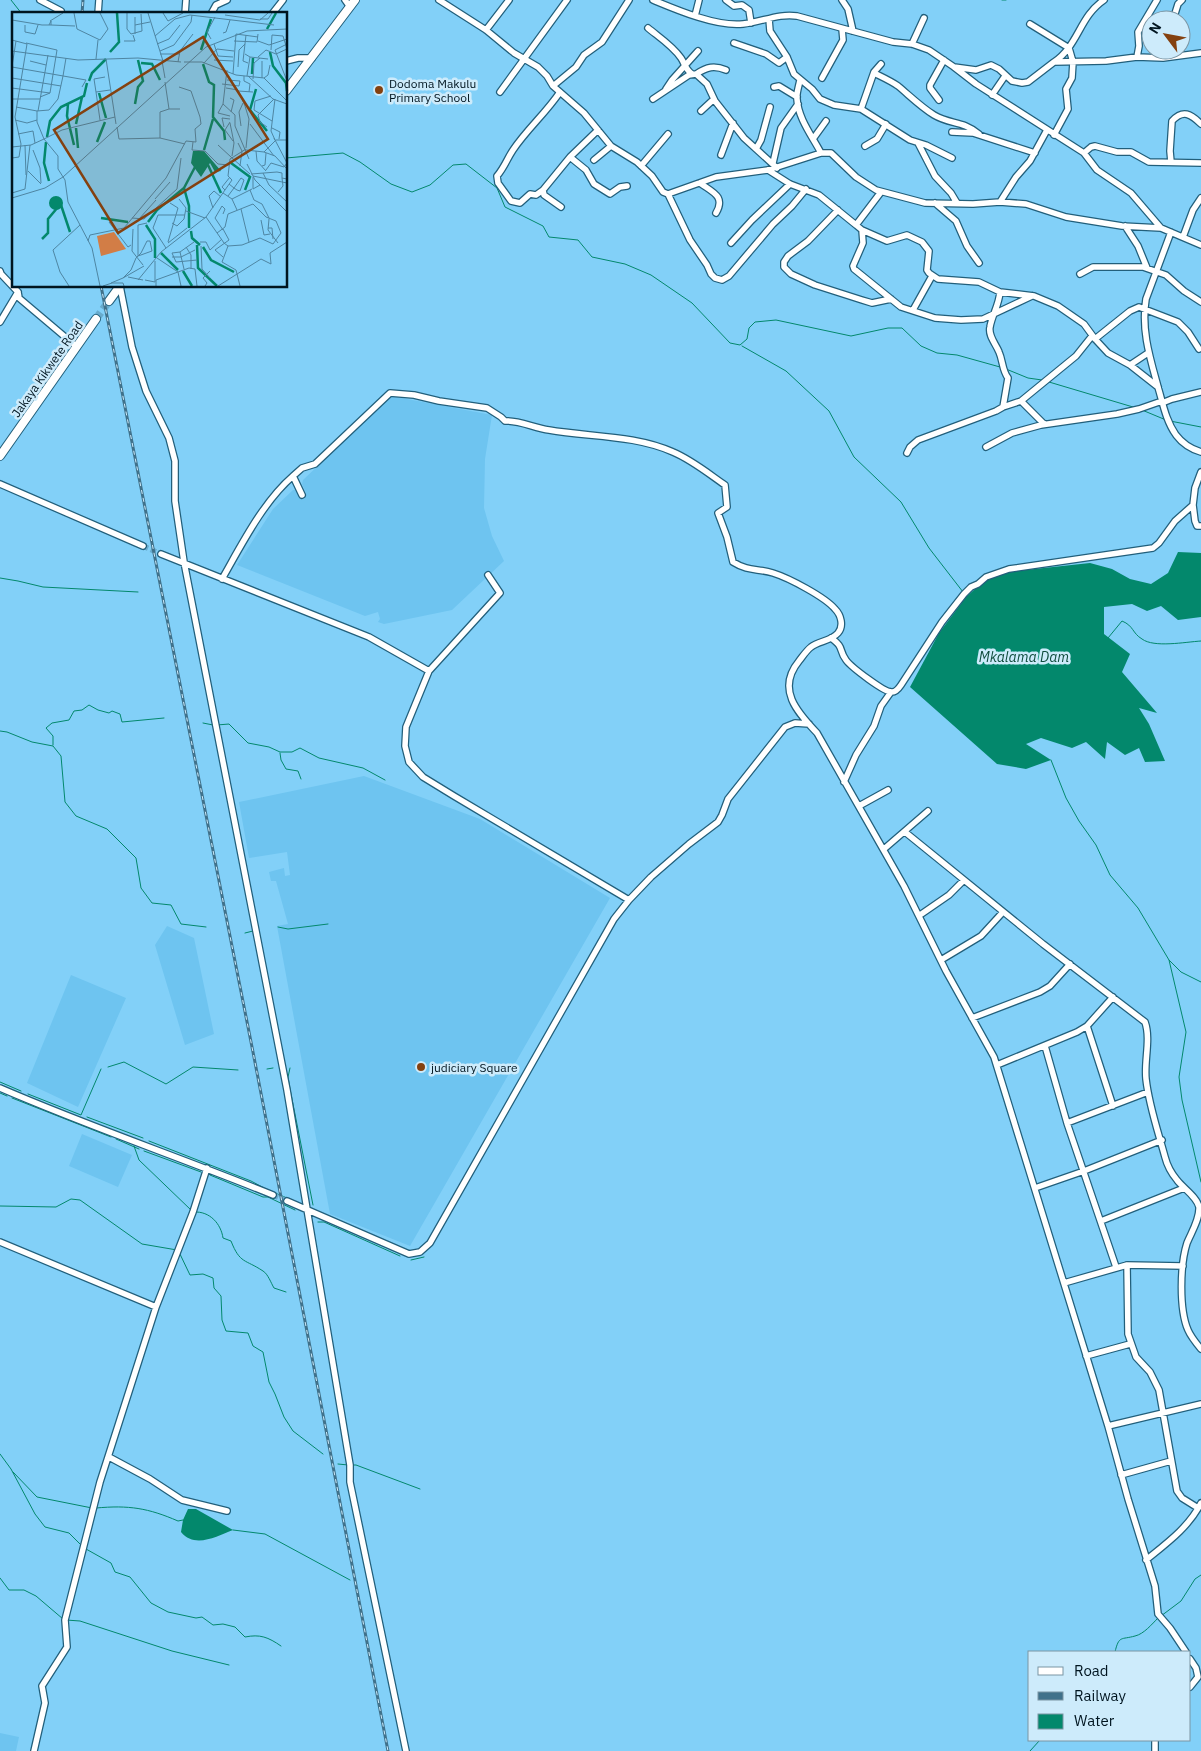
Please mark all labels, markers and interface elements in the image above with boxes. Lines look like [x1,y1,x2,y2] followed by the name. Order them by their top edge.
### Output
[1141,10,1191,60] north arrow
[12,12,288,288] inset map
[1145,19,1165,37] text: N
[389,76,476,105] place label: Dodoma Makulu Primary School
[373,84,385,96] marker: Dodoma Makulu Primary School
[8,318,86,420] street label: Jakaya Kikwete Road
[979,648,1069,666] water label: Mkalama Dam
[431,1060,518,1075] place label: judiciary Square
[415,1061,427,1073] marker: judiciary Square
[1028,1651,1191,1741] legend
[1074,1661,1109,1680] text: Road
[1074,1686,1127,1705] text: Railway
[1074,1711,1115,1730] text: Water

